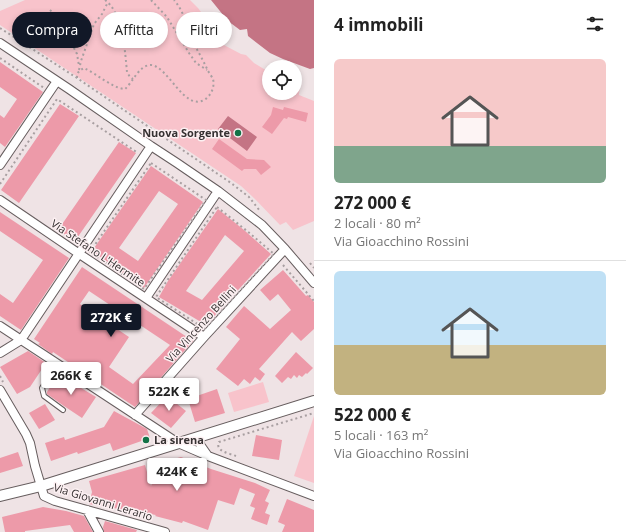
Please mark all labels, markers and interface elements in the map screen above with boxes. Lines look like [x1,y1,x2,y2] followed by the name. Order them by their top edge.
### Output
[12,12,92,48] chip: Compra
[100,12,168,48] chip: Affitta
[176,12,232,48] chip: Filtri
[334,13,424,36] text: 4 immobili
[584,13,606,35] icon: filters
[262,60,302,100] map controls
[262,60,302,100] button: locate
[434,85,506,157] icon: home
[142,125,230,140] place label: Nuova Sorgente
[233,128,243,138] marker: Nuova Sorgente
[334,191,411,214] text: 272 000 €
[334,214,421,232] text: 2 locali · 80 m²
[48,215,148,290] street label: Via Stefano L'Hermite
[334,232,469,250] text: Via Gioacchino Rossini
[162,282,239,365] street label: Via Vincenzo Bellini
[434,297,506,369] icon: home
[78,304,144,338] pin: 272K €
[90,308,132,326] text: 272K €
[38,362,104,396] pin: 266K €
[50,366,92,384] text: 266K €
[136,378,202,412] pin: 522K €
[148,382,190,400] text: 522K €
[334,403,411,426] text: 522 000 €
[334,426,428,444] text: 5 locali · 163 m²
[154,432,204,447] place label: La sirena
[141,435,151,445] marker: La sirena
[334,444,469,462] text: Via Gioacchino Rossini
[144,458,210,492] pin: 424K €
[156,462,198,480] text: 424K €
[52,479,155,524] street label: Via Giovanni Lerario

